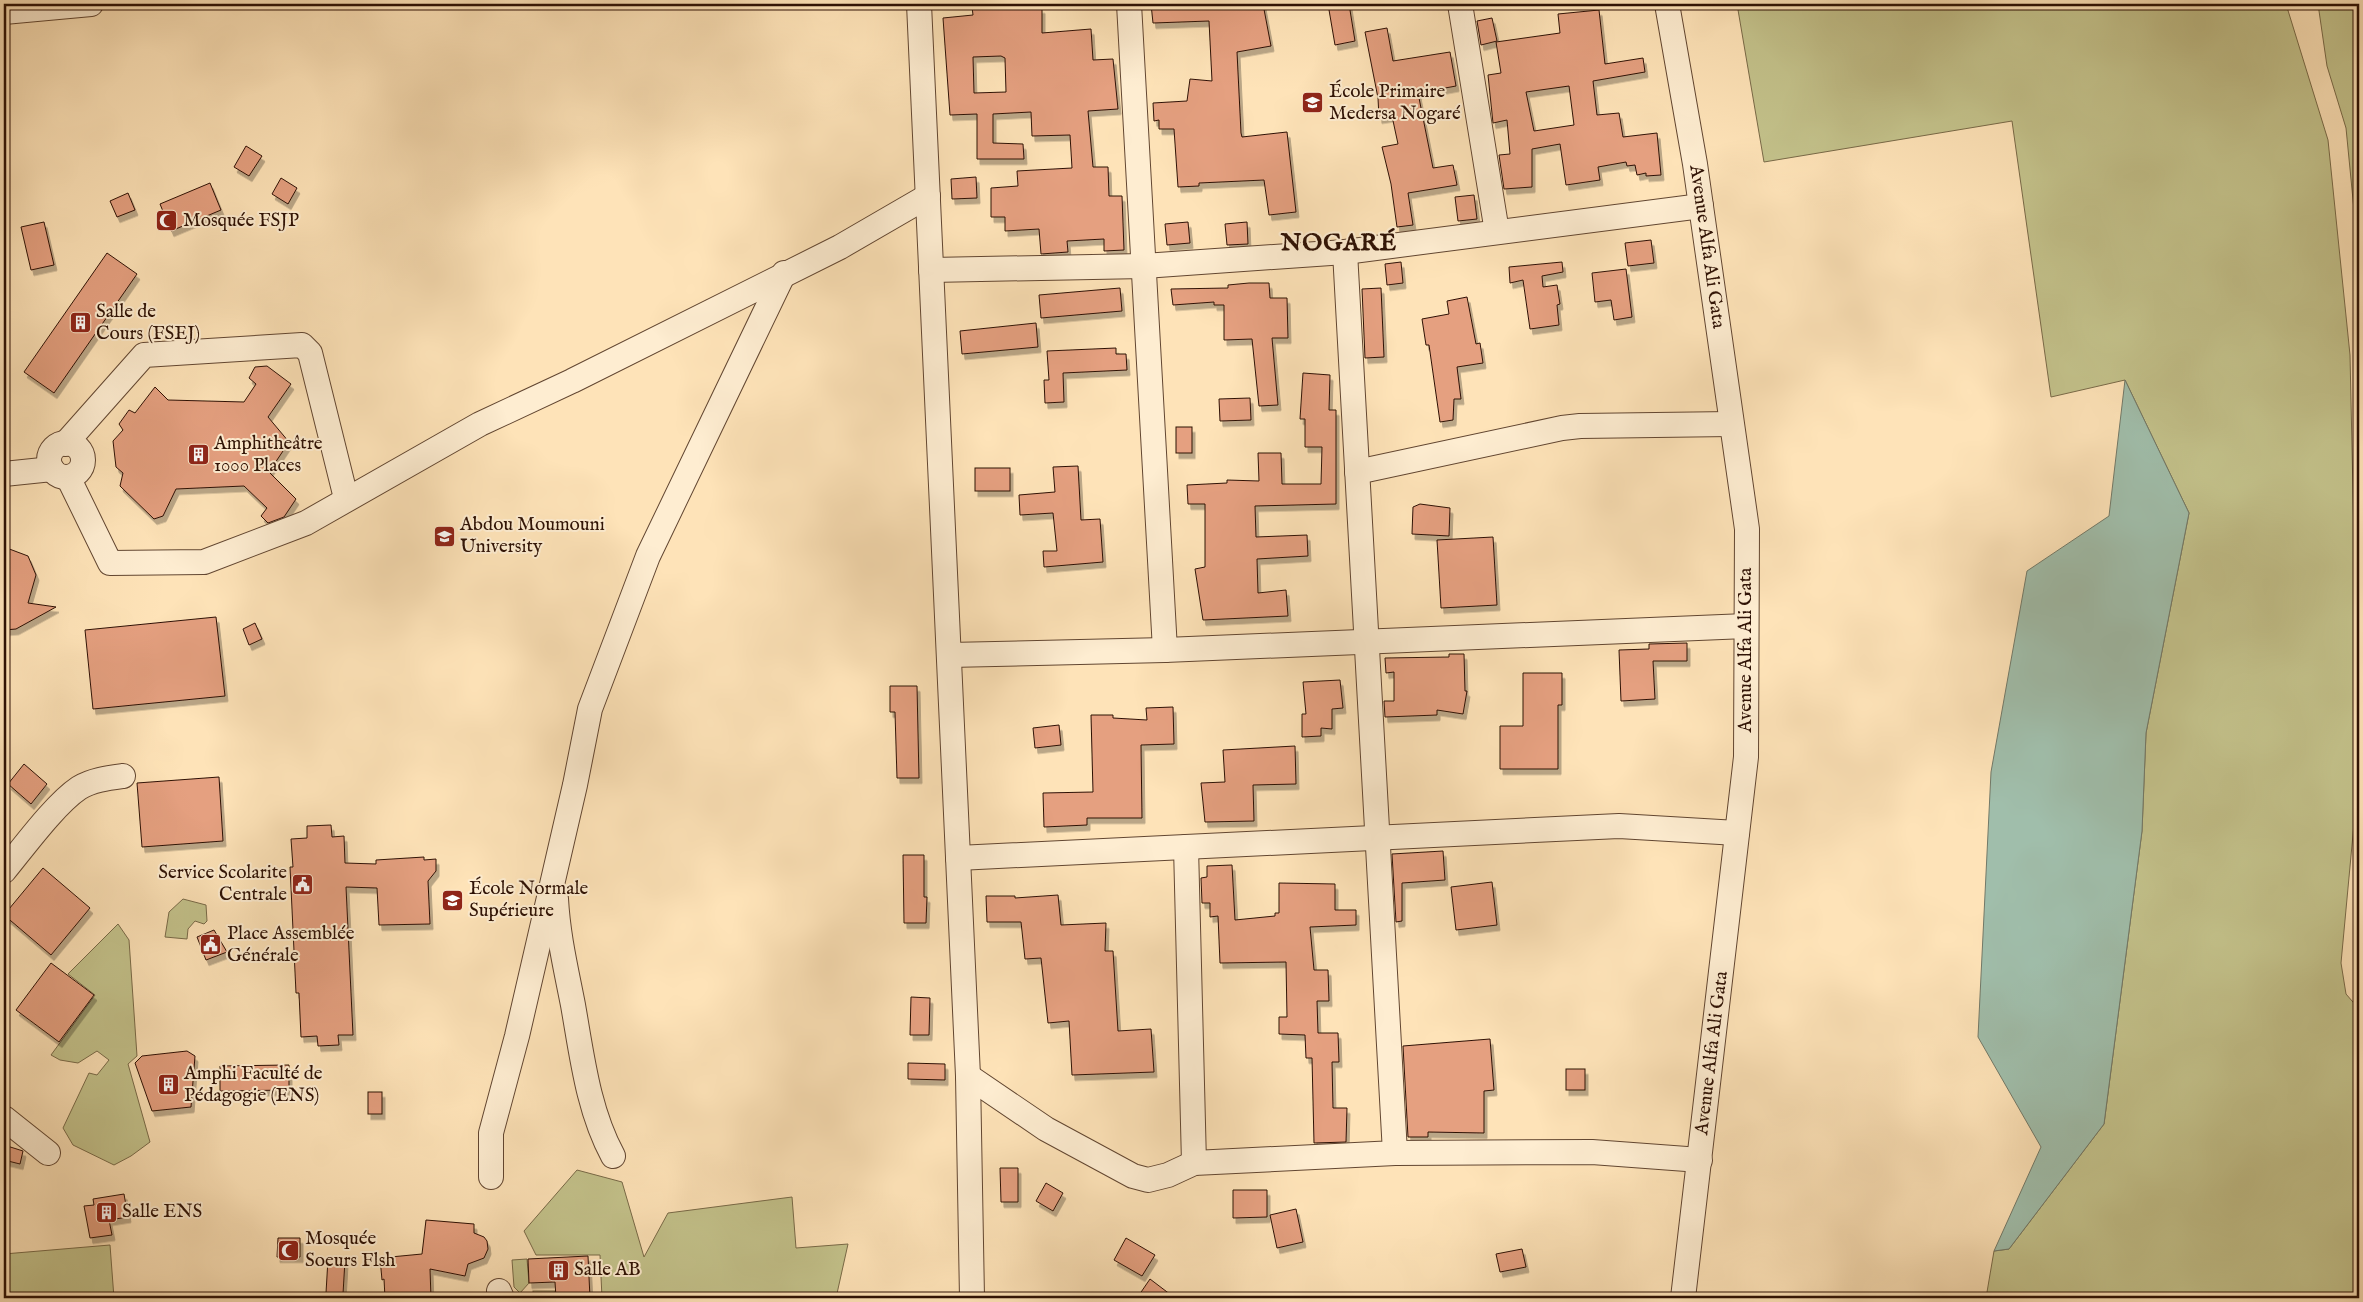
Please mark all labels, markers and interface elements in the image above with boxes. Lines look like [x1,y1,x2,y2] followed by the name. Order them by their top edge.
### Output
[1329,79,1461,126] place label: École Primaire Medersa Nogaré
[1301,91,1325,115] school or university icon: École Primaire Medersa Nogaré
[1683,162,1730,331] street label: Avenue Alfa Ali Gata
[155,209,179,233] mosque icon: Mosquée FSJP
[183,209,299,233] place label: Mosquée FSJP
[1280,228,1397,259] district label: NOGARÉ
[96,300,200,346] place label: Salle de Cours (FSEJ)
[68,311,92,335] building icon: Salle de Cours (FSEJ)
[213,432,323,478] place label: Amphitheâtre 1000 Places
[186,443,210,467] building icon: Amphitheâtre 1000 Places
[459,513,605,559] place label: Abdou Moumouni University
[432,524,456,548] school or university icon: Abdou Moumouni University
[1734,567,1758,733] street label: Avenue Alfa Ali Gata
[158,861,287,907] place label: Service Scolarite Centrale
[291,872,315,896] public building icon: Service Scolarite Centrale
[469,876,589,923] place label: École Normale Supérieure
[441,888,465,912] school or university icon: École Normale Supérieure
[227,922,355,968] place label: Place Assemblée Générale
[199,933,223,957] public building icon: Place Assemblée Générale
[1690,969,1734,1137] street label: Avenue Alfa Ali Gata
[183,1062,323,1108] place label: Amphi Faculté de Pédagogie (ENS)
[156,1073,180,1097] building icon: Amphi Faculté de Pédagogie (ENS)
[94,1200,118,1224] building icon: Salle ENS
[122,1200,202,1224] place label: Salle ENS
[305,1227,395,1273] place label: Mosquée Soeurs Flsh
[277,1238,301,1262] mosque icon: Mosquée Soeurs Flsh
[546,1258,570,1282] building icon: Salle AB
[574,1258,641,1282] place label: Salle AB

